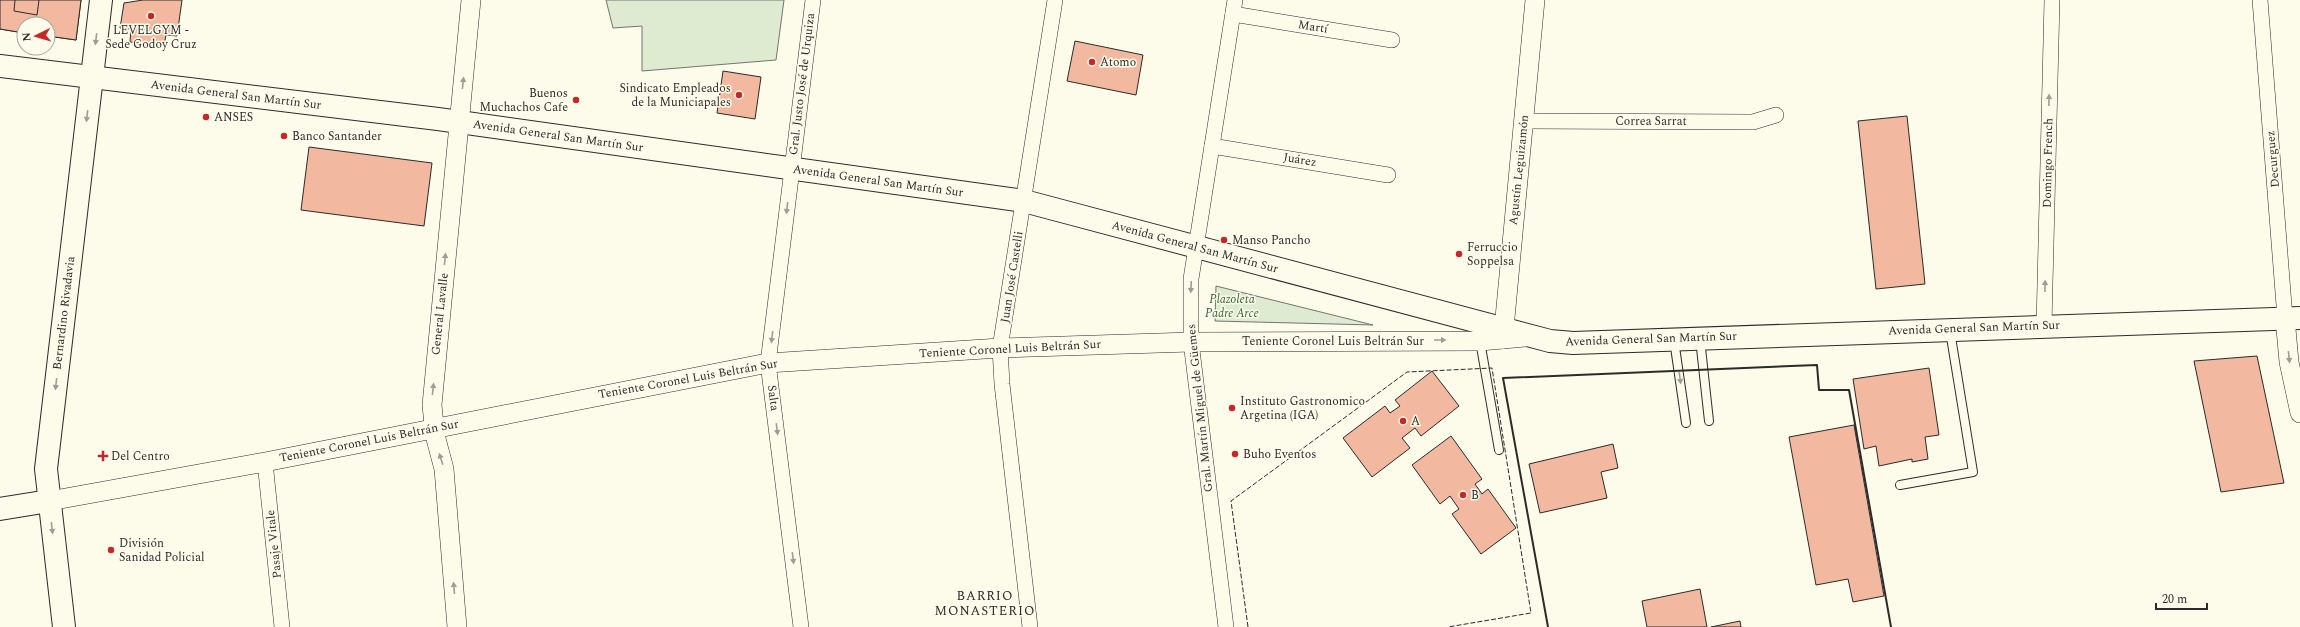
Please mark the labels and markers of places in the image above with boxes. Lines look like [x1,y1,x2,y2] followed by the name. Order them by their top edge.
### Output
[146,11,156,21] marker: LEVELGYM - Sede Godoy Cruz
[105,21,197,54] place label: LEVELGYM - Sede Godoy Cruz
[1100,53,1136,72] place label: Atomo
[1087,57,1097,67] marker: Atomo
[619,79,731,112] place label: Sindicato Empleados de la Municiapales
[479,84,568,117] place label: Buenos Muchachos Cafe
[734,90,744,100] marker: Sindicato Empleados de la Municiapales
[571,95,581,105] marker: Buenos Muchachos Cafe
[214,108,253,127] place label: ANSES
[201,112,211,122] marker: ANSES
[292,127,382,146] place label: Banco Santander
[279,131,289,141] marker: Banco Santander
[1232,231,1311,250] place label: Manso Pancho
[1219,235,1229,245] marker: Manso Pancho
[1467,238,1518,271] place label: Ferruccio Soppelsa
[1454,249,1464,259] marker: Ferruccio Soppelsa
[1240,392,1365,425] place label: Instituto Gastronomico Argetina (IGA)
[1227,403,1237,413] marker: Instituto Gastronomico Argetina (IGA)
[1411,412,1420,431] place label: A
[1398,416,1408,426] marker: A
[1243,445,1316,464] place label: Buho Eventos
[111,447,170,466] place label: Del Centro
[1230,449,1240,459] marker: Buho Eventos
[98,451,108,461] marker: Del Centro
[1471,486,1479,505] place label: B
[1458,490,1468,500] marker: B
[119,534,204,567] place label: División Sanidad Policial
[106,545,116,555] marker: División Sanidad Policial

